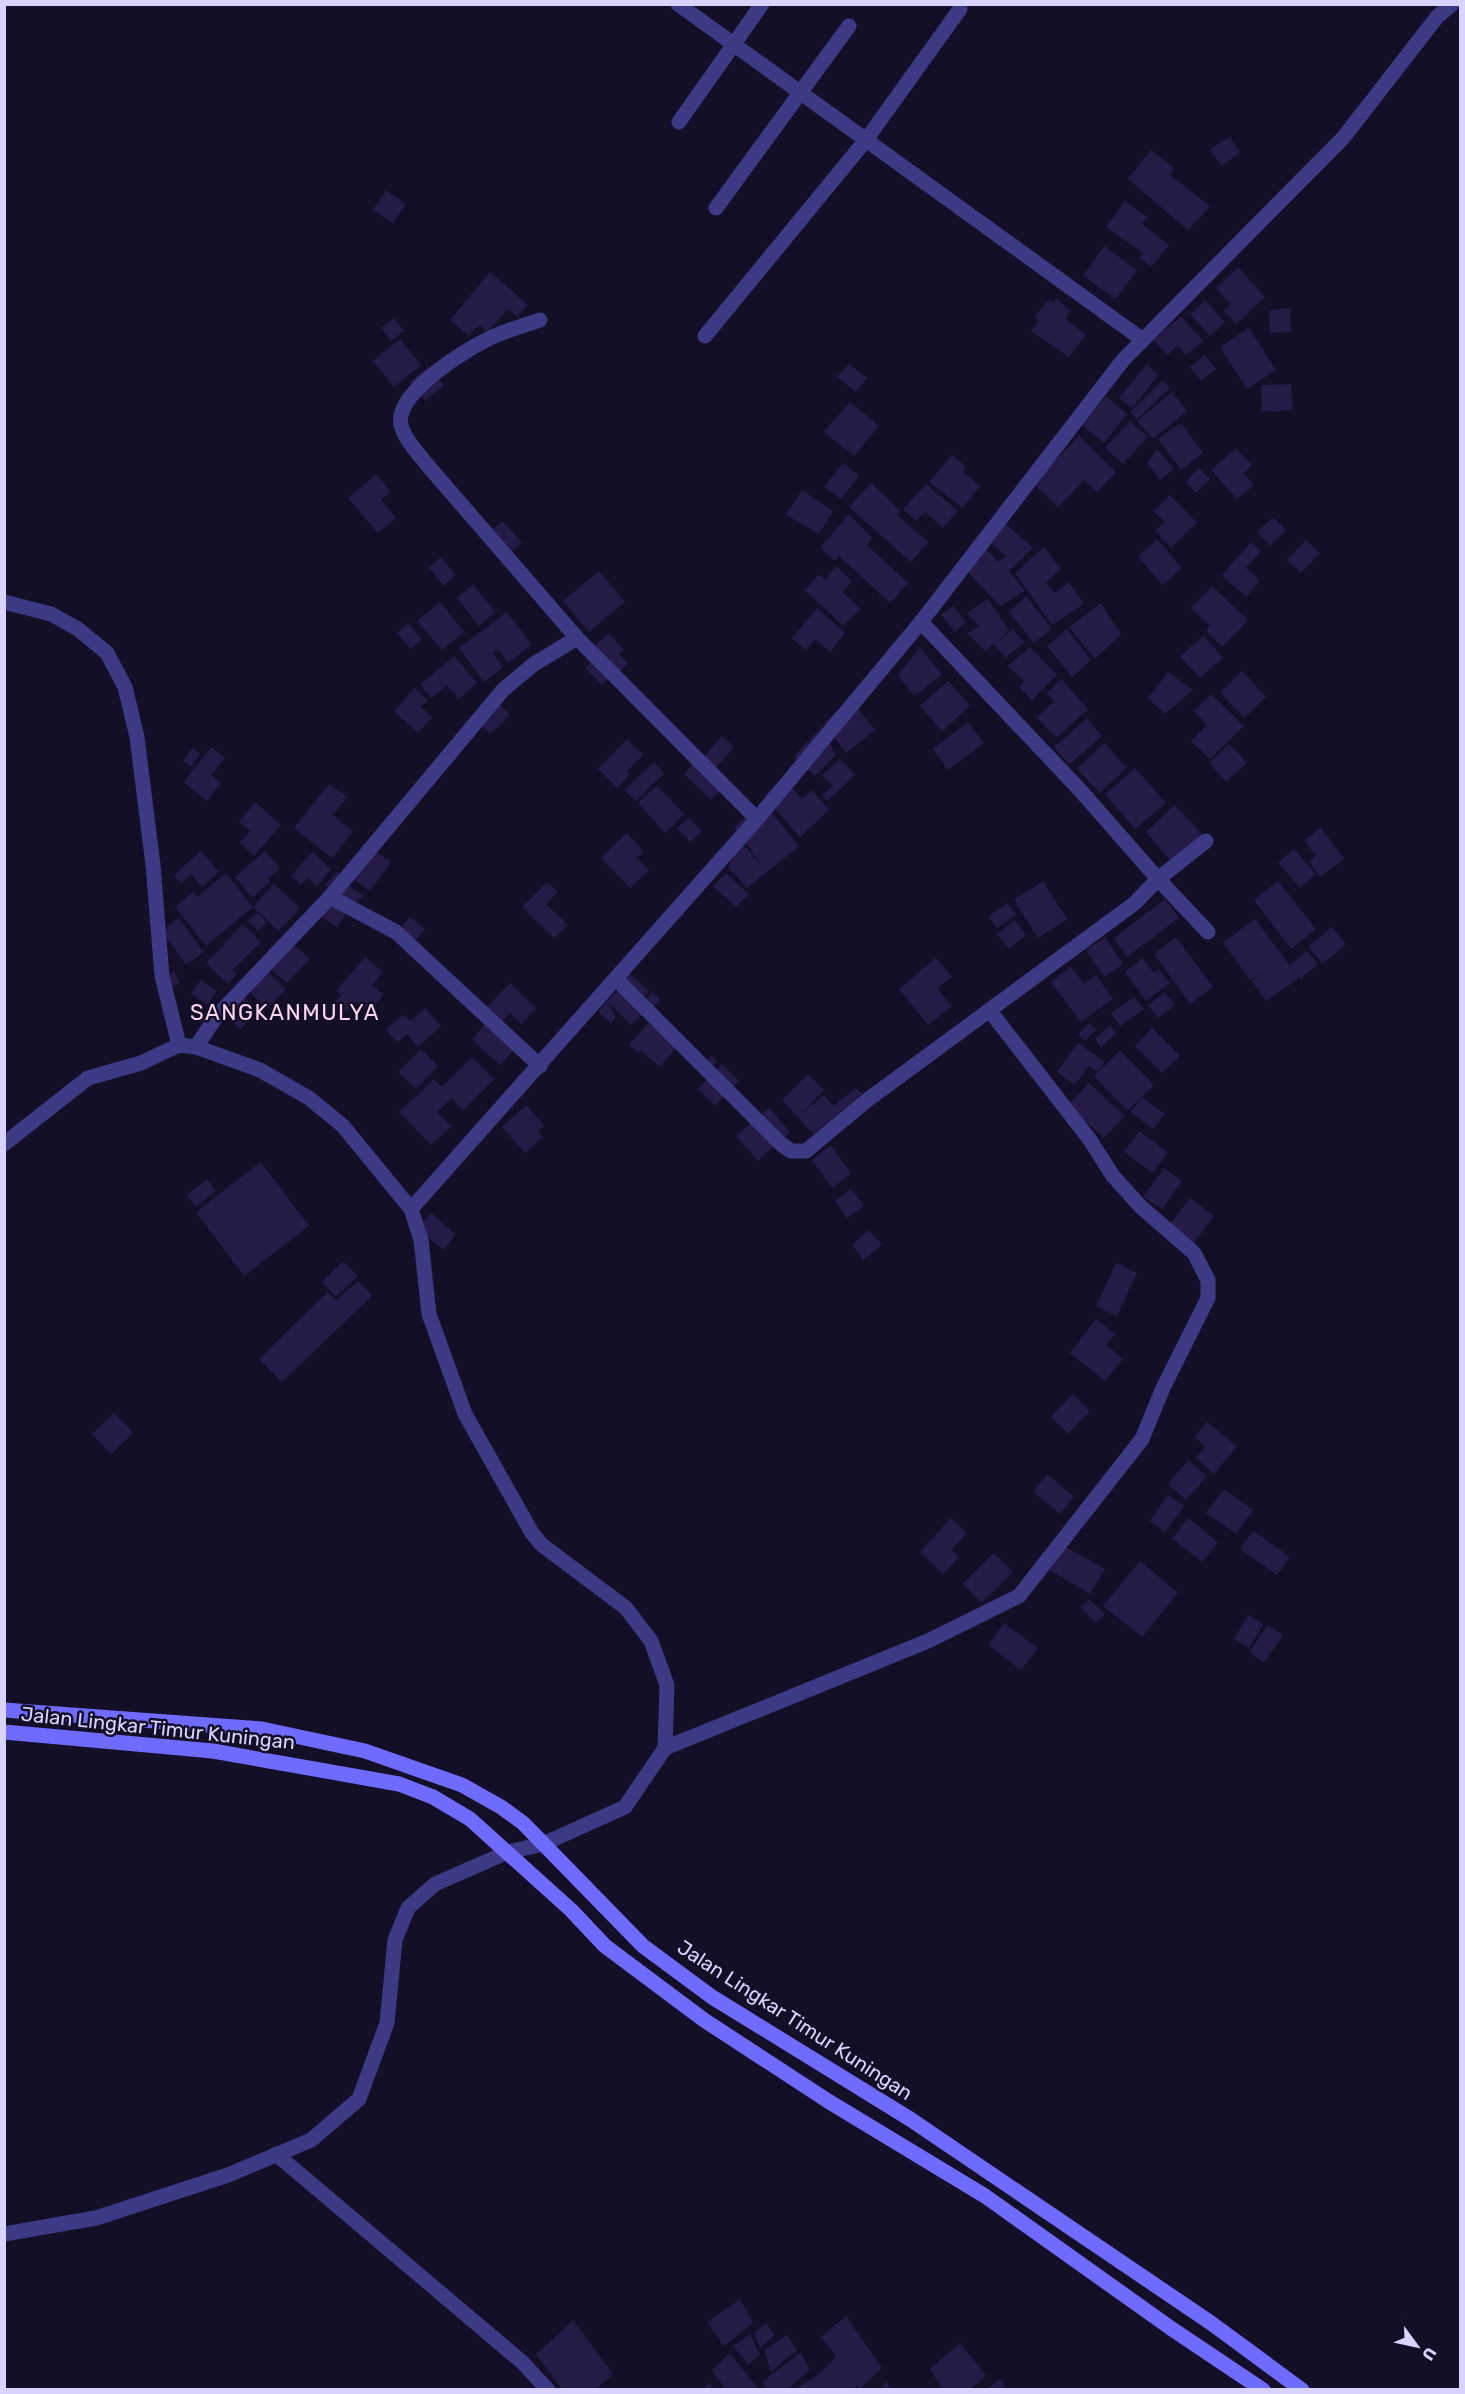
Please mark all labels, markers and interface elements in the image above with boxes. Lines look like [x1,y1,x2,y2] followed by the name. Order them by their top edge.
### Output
[190,999,380,1026] district label: SANGKANMULYA
[20,1702,296,1754] street label: Jalan Lingkar Timur Kuningan
[673,1935,917,2105] street label: Jalan Lingkar Timur Kuningan
[1387,2316,1447,2376] north arrow
[1418,2344,1440,2364] text: U

